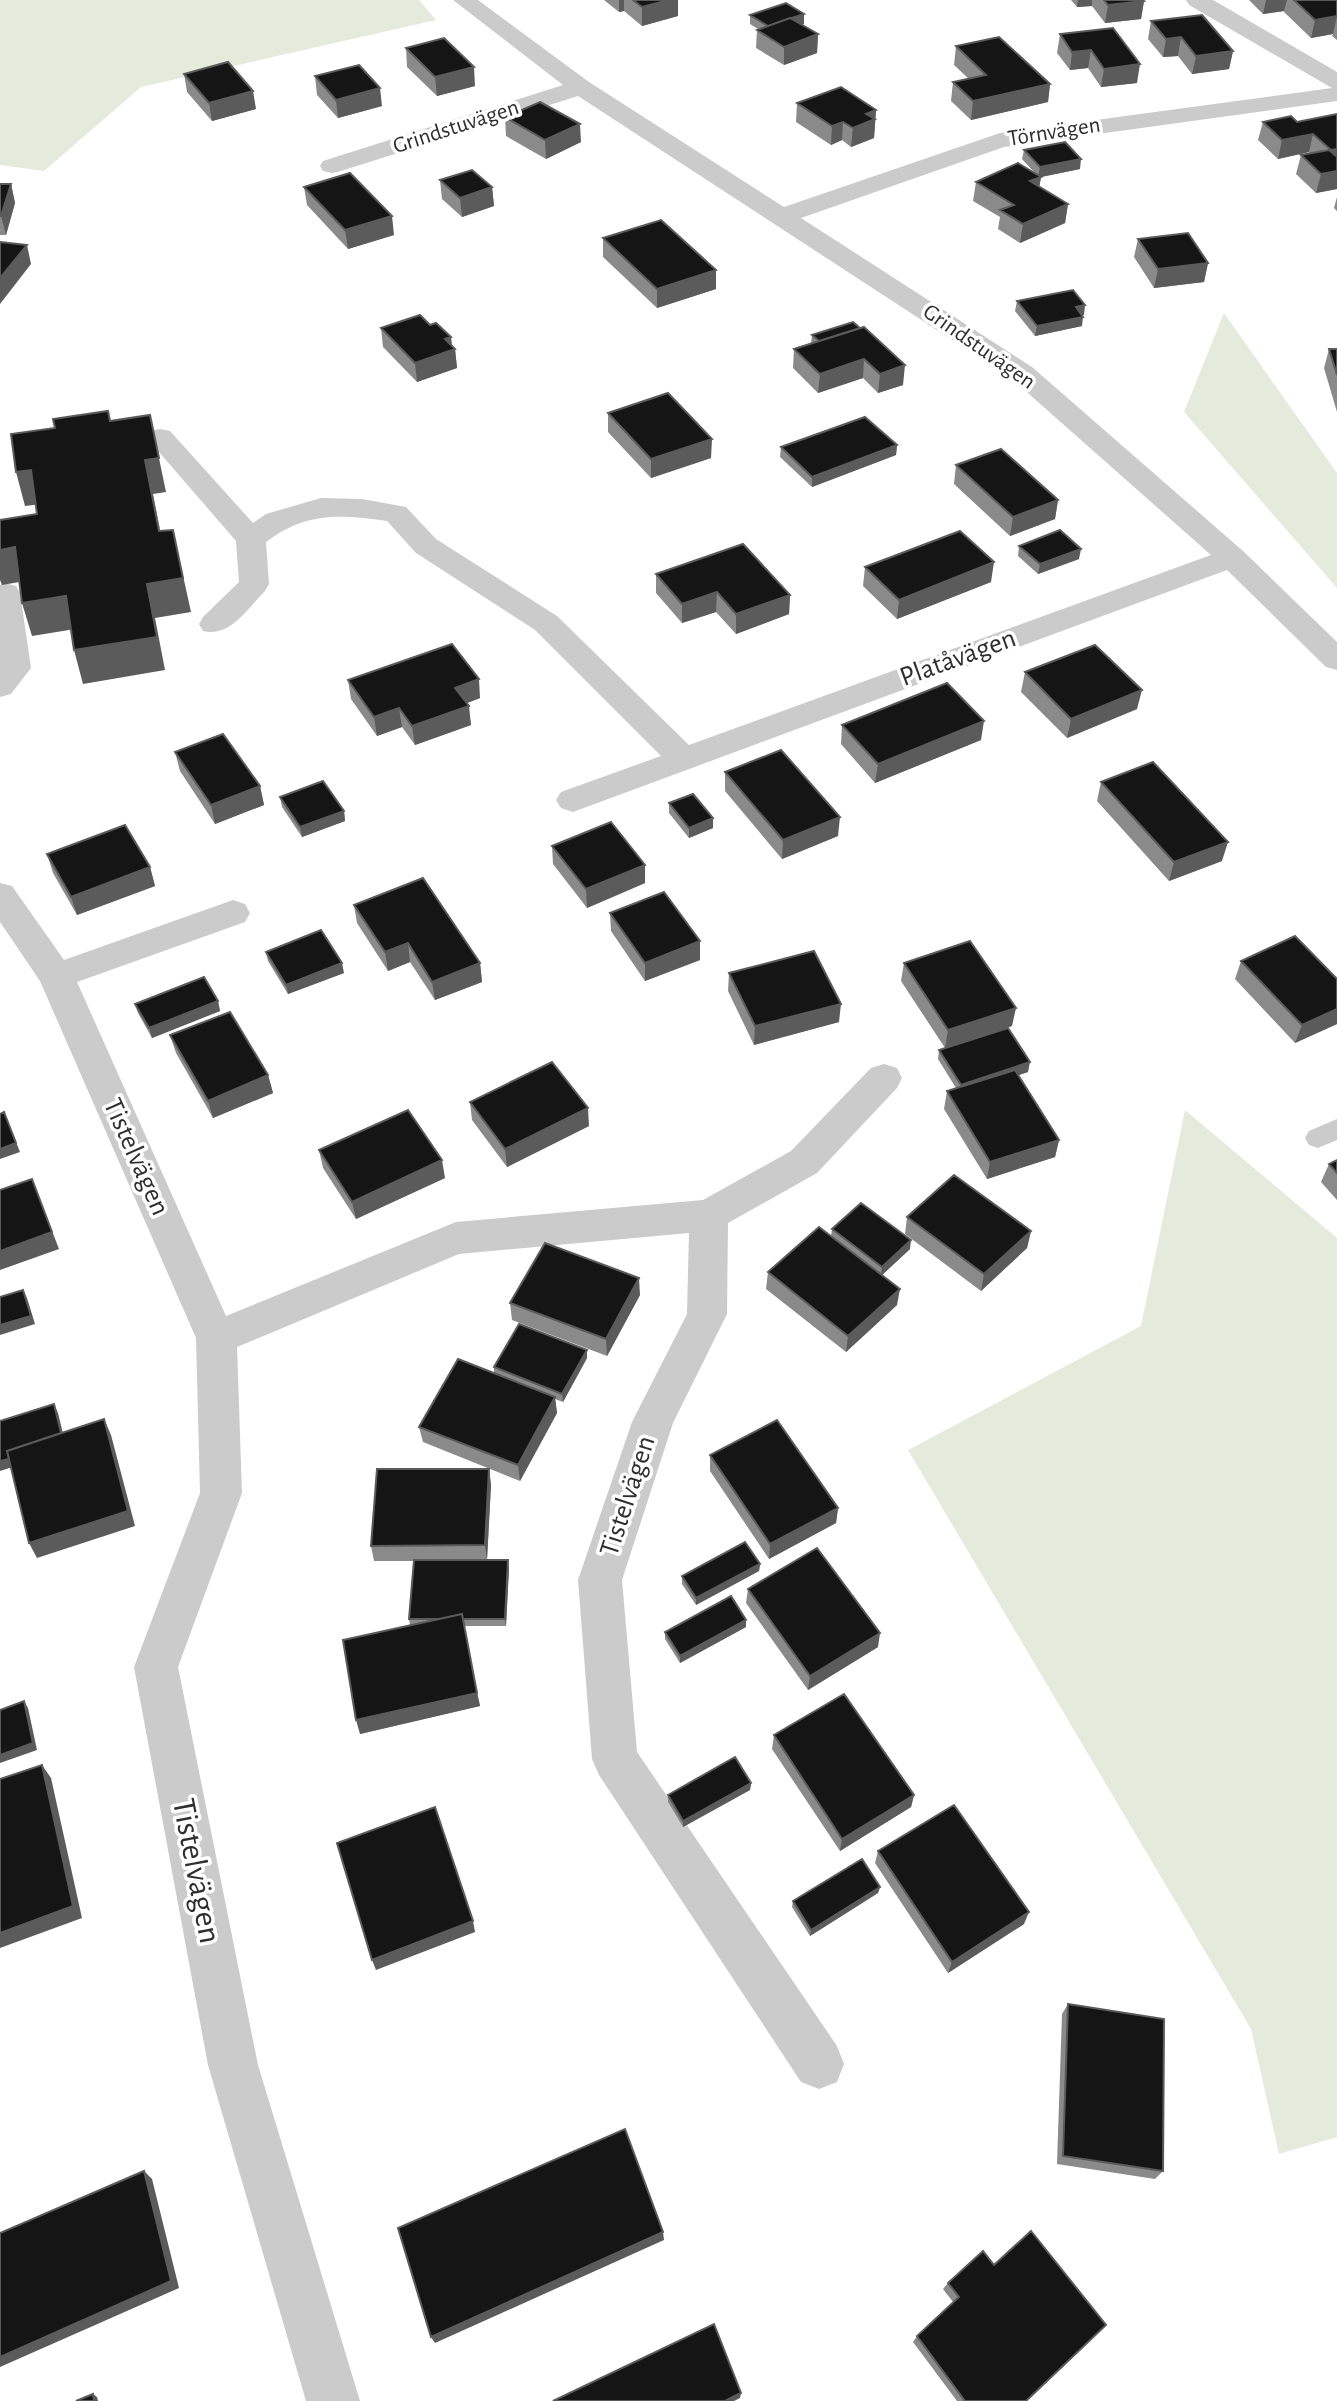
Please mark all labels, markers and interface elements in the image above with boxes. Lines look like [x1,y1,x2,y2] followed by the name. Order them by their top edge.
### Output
[390,96,522,158] street label: Grindstuvägen
[1006,113,1102,151] street label: Törnvägen
[919,300,1039,394] street label: Grindstuvägen
[896,624,1020,692] street label: Platåvägen
[98,1094,174,1220] street label: Tistelvägen
[595,1432,661,1560] street label: Tistelvägen
[166,1796,226,1946] street label: Tistelvägen

